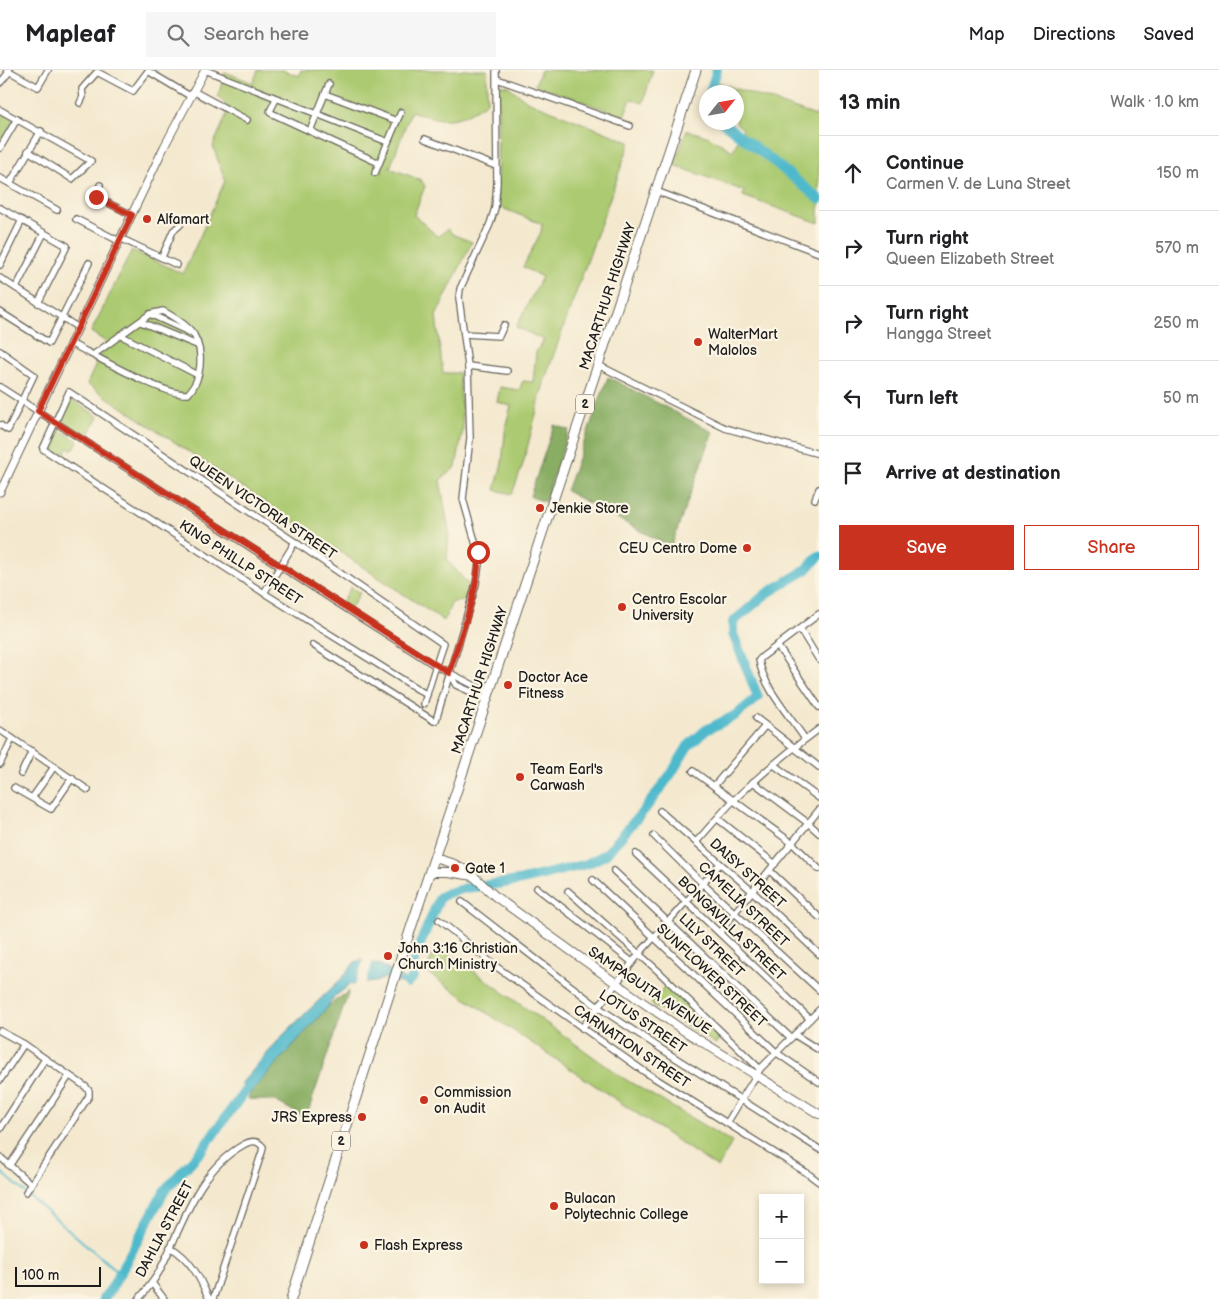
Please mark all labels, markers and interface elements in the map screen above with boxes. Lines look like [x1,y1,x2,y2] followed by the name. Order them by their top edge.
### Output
[146,12,496,57] search box
[25,20,116,49] text: Mapleaf
[164,21,192,49] icon: search
[204,23,309,46] text: Search here
[969,24,1005,45] text: Map
[1033,24,1115,45] text: Directions
[1143,24,1194,45] text: Saved
[699,85,744,130] north arrow
[839,90,901,115] text: 13 min
[1110,93,1199,112] text: Walk · 1.0 km
[886,152,964,175] text: Continue
[839,159,867,187] icon: ahead
[1157,164,1199,183] text: 150 m
[886,175,1070,194] text: Carmen V. de Luna Street
[85,186,108,209] route end
[157,211,210,228] place label: Alfamart
[141,213,153,225] marker: Alfamart
[576,220,640,372] street label: MACARTHUR HIGHWAY
[886,227,969,250] text: Turn right
[839,234,867,262] icon: right
[1155,239,1199,258] text: 570 m
[886,250,1054,269] text: Queen Elizabeth Street
[886,302,969,325] text: Turn right
[839,309,867,337] icon: right
[1153,314,1199,333] text: 250 m
[886,325,991,344] text: Hangga Street
[708,326,778,359] place label: WalterMart Malolos
[692,336,704,348] marker: WalterMart Malolos
[839,384,867,412] icon: left
[886,387,958,410] text: Turn left
[1163,389,1199,408] text: 50 m
[576,394,594,414] road number: 2
[186,452,340,564] street label: QUEEN VICTORIA STREET
[839,459,867,487] icon: arrive
[886,462,1061,485] text: Arrive at destination
[550,500,629,517] place label: Jenkie Store
[534,502,546,514] marker: Jenkie Store
[176,516,306,609] street label: KING PHILLP STREET
[839,525,1014,570] button: Save
[1024,525,1199,570] button: Share
[619,540,737,557] place label: CEU Centro Dome
[467,541,490,564] route start
[741,542,753,554] marker: CEU Centro Dome
[632,591,727,624] place label: Centro Escolar University
[616,601,628,613] marker: Centro Escolar University
[448,604,512,756] street label: MACARTHUR HIGHWAY
[518,669,588,702] place label: Doctor Ace Fitness
[502,679,514,691] marker: Doctor Ace Fitness
[530,761,603,794] place label: Team Earl's Carwash
[514,771,526,783] marker: Team Earl's Carwash
[706,835,790,912] street label: DAISY STREET
[695,858,793,951] street label: CAMELIA STREET
[465,860,505,877] place label: Gate 1
[449,862,461,874] marker: Gate 1
[674,873,789,985] street label: BONGAVILLA STREET
[675,910,748,981] street label: LILY STREET
[653,920,771,1031] street label: SUNFLOWER STREET
[398,940,518,973] place label: John 3:16 Christian Church Ministry
[585,943,714,1038] street label: SAMPAGUITA AVENUE
[382,950,394,962] marker: John 3:16 Christian Church Ministry
[596,986,690,1057] street label: LOTUS STREET
[570,1001,694,1092] street label: CARNATION STREET
[434,1084,511,1117] place label: Commission on Audit
[418,1094,430,1106] marker: Commission on Audit
[271,1109,352,1126] place label: JRS Express
[356,1111,368,1123] marker: JRS Express
[332,1132,350,1150] road number: 2
[132,1178,197,1280] street label: DAHLIA STREET
[564,1190,688,1223] place label: Bulacan Polytechnic College
[759,1194,804,1284] map controls
[759,1194,804,1239] button: +
[548,1200,560,1212] marker: Bulacan Polytechnic College
[374,1237,463,1254] place label: Flash Express
[358,1239,370,1251] marker: Flash Express
[759,1239,804,1284] button: −
[15,1264,101,1287] scale bar
[22,1267,59,1284] text: 100 m

